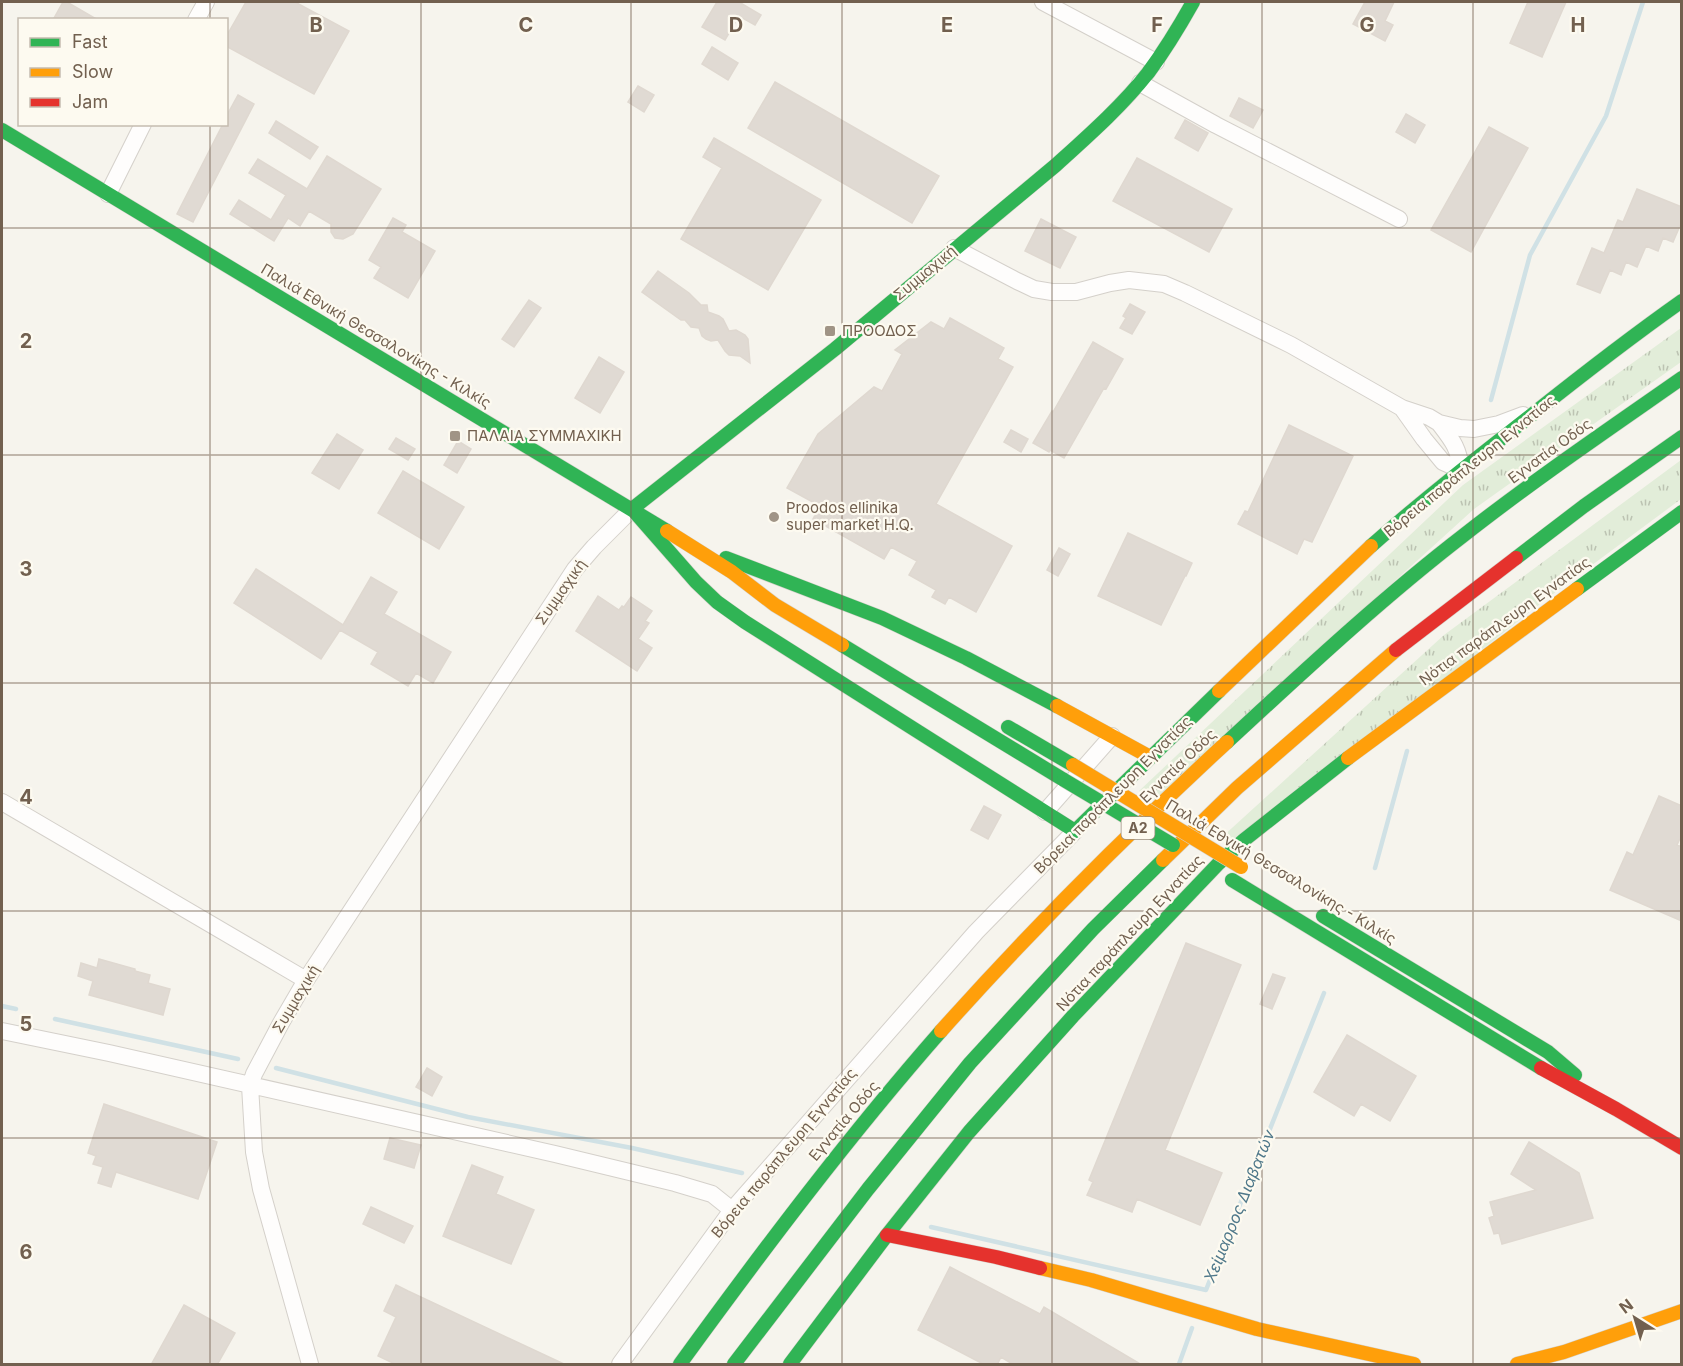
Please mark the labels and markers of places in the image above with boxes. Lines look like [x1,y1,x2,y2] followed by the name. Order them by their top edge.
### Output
[842,321,917,340] place label: ΠΡΟΟΔΟΣ
[823,324,837,338] marker: ΠΡΟΟΔΟΣ
[467,426,622,445] place label: ΠΑΛΑΙΑ ΣΥΜΜΑΧΙΚΗ
[448,429,462,443] marker: ΠΑΛΑΙΑ ΣΥΜΜΑΧΙΚΗ
[786,498,914,534] place label: Proodos ellinika super market H.Q.
[767,510,781,524] marker: Proodos ellinika super market H.Q.

